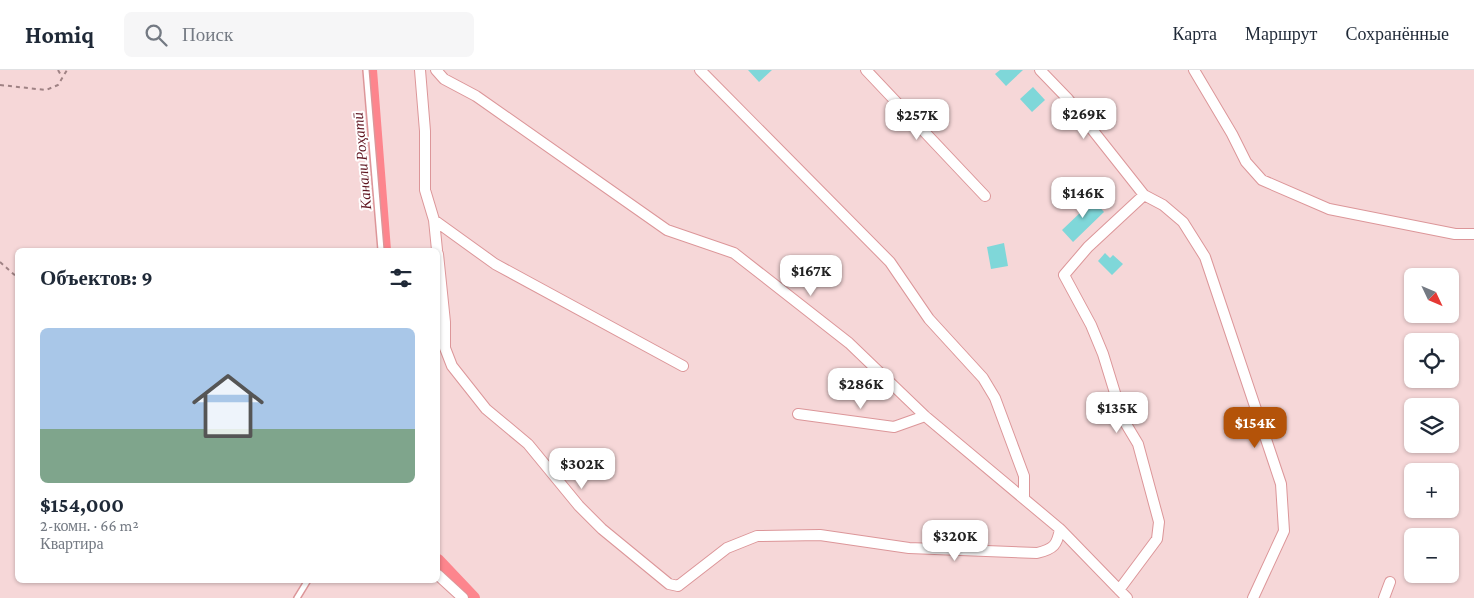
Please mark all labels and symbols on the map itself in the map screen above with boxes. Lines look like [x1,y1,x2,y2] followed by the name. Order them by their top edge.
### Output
[882,98,952,141] pin: $257K
[1049,98,1119,140] pin: $269K
[350,112,374,211] water label: Канали Роҳатӣ
[1048,176,1118,219] pin: $146K
[776,254,846,297] pin: $167K
[1404,268,1459,322] north arrow
[826,368,896,410] pin: $286K
[1082,392,1152,434] pin: $135K
[1220,406,1290,449] pin: $154K
[547,448,617,490] pin: $302K
[920,520,990,562] pin: $320K

